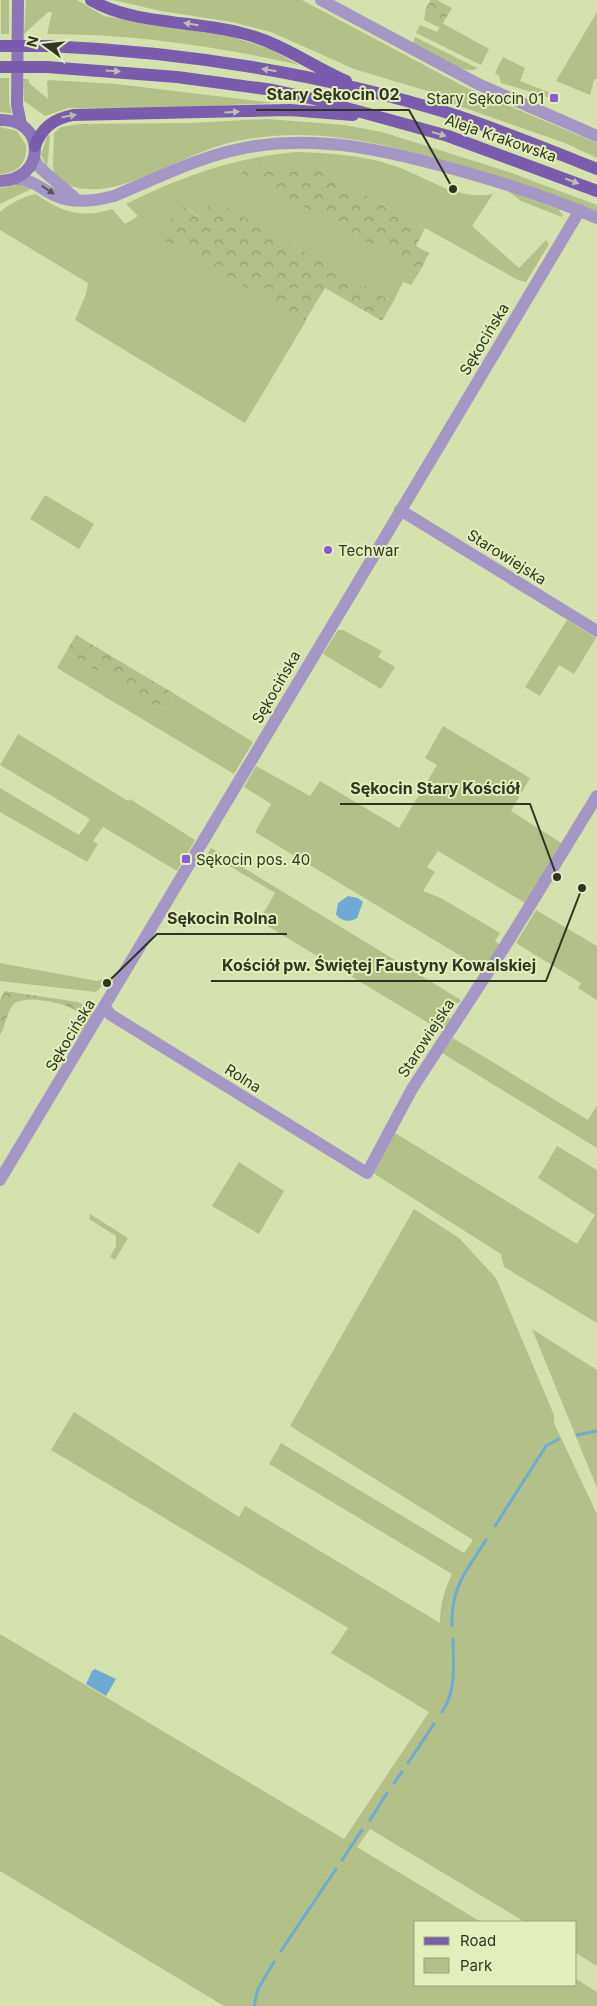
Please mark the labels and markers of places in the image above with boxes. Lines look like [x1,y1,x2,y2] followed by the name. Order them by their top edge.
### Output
[256,79,409,110] callout: Stary Sękocin 02
[426,89,544,108] place label: Stary Sękocin 01
[548,92,560,104] marker: Stary Sękocin 01
[338,541,399,560] place label: Techwar
[322,544,334,556] marker: Techwar
[340,773,530,804] callout: Sękocin Stary Kościół
[196,850,310,869] place label: Sękocin pos. 40
[180,853,192,865] marker: Sękocin pos. 40
[157,903,287,934] callout: Sękocin Rolna
[211,950,546,981] callout: Kościół pw. Świętej Faustyny Kowalskiej

